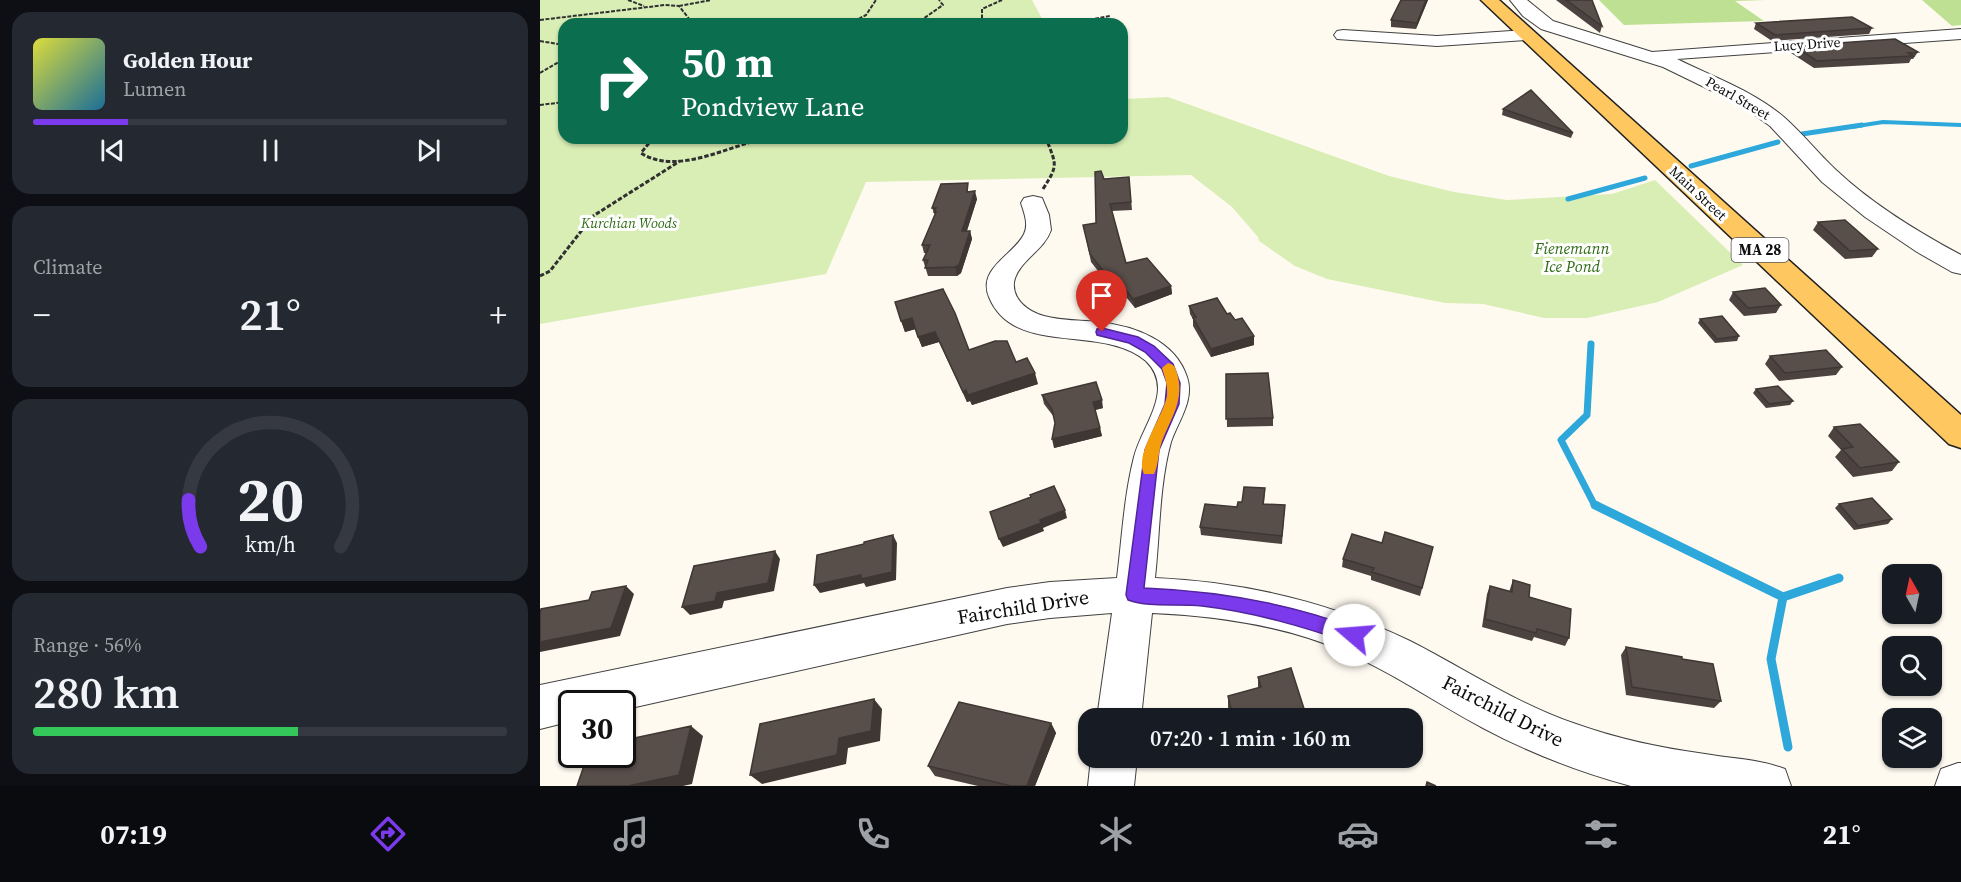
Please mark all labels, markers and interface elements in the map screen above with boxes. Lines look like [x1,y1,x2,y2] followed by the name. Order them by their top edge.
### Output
[1773,32,1841,56] street label: Lucy Drive
[681,33,774,91] text: 50 m
[582,42,660,120] icon: right
[123,45,252,75] text: Golden Hour
[1702,71,1774,125] street label: Pearl Street
[123,75,186,103] text: Lumen
[681,88,865,125] text: Pondview Lane
[96,134,129,167] icon: previous
[254,134,287,167] icon: pause
[412,134,445,167] icon: next
[1665,161,1731,225] street label: Main Street
[580,213,678,233] park label: Kurchian Woods
[1533,237,1610,277] park label: Fienemann Ice Pond
[1732,238,1788,262] road number: MA 28
[33,253,102,281] text: Climate
[1076,270,1127,332] pin
[1085,279,1118,312] icon: arrive
[239,283,301,345] text: 21°
[33,292,51,337] text: −
[490,292,507,337] text: +
[236,456,304,542] text: 20
[244,530,296,559] text: km/h
[1882,564,1942,624] north arrow
[1882,564,1942,768] map controls
[955,583,1091,631] street label: Fairchild Drive
[1322,603,1386,667] position arrow
[33,631,142,659] text: Range · 56%
[1882,636,1942,696] button: search
[33,661,180,723] text: 280 km
[1437,668,1569,754] street label: Fairchild Drive
[558,690,636,768] speed limit sign: 30
[1882,708,1942,768] button: layers
[1150,723,1351,753] text: 07:20 · 1 min · 160 m
[367,813,409,855] icon: directions
[610,813,652,855] icon: music
[852,813,894,855] icon: phone
[1095,813,1137,855] icon: climate
[1337,813,1379,855] icon: car
[1580,813,1622,855] icon: filters
[100,816,167,853] text: 07:19
[1823,816,1861,853] text: 21°

